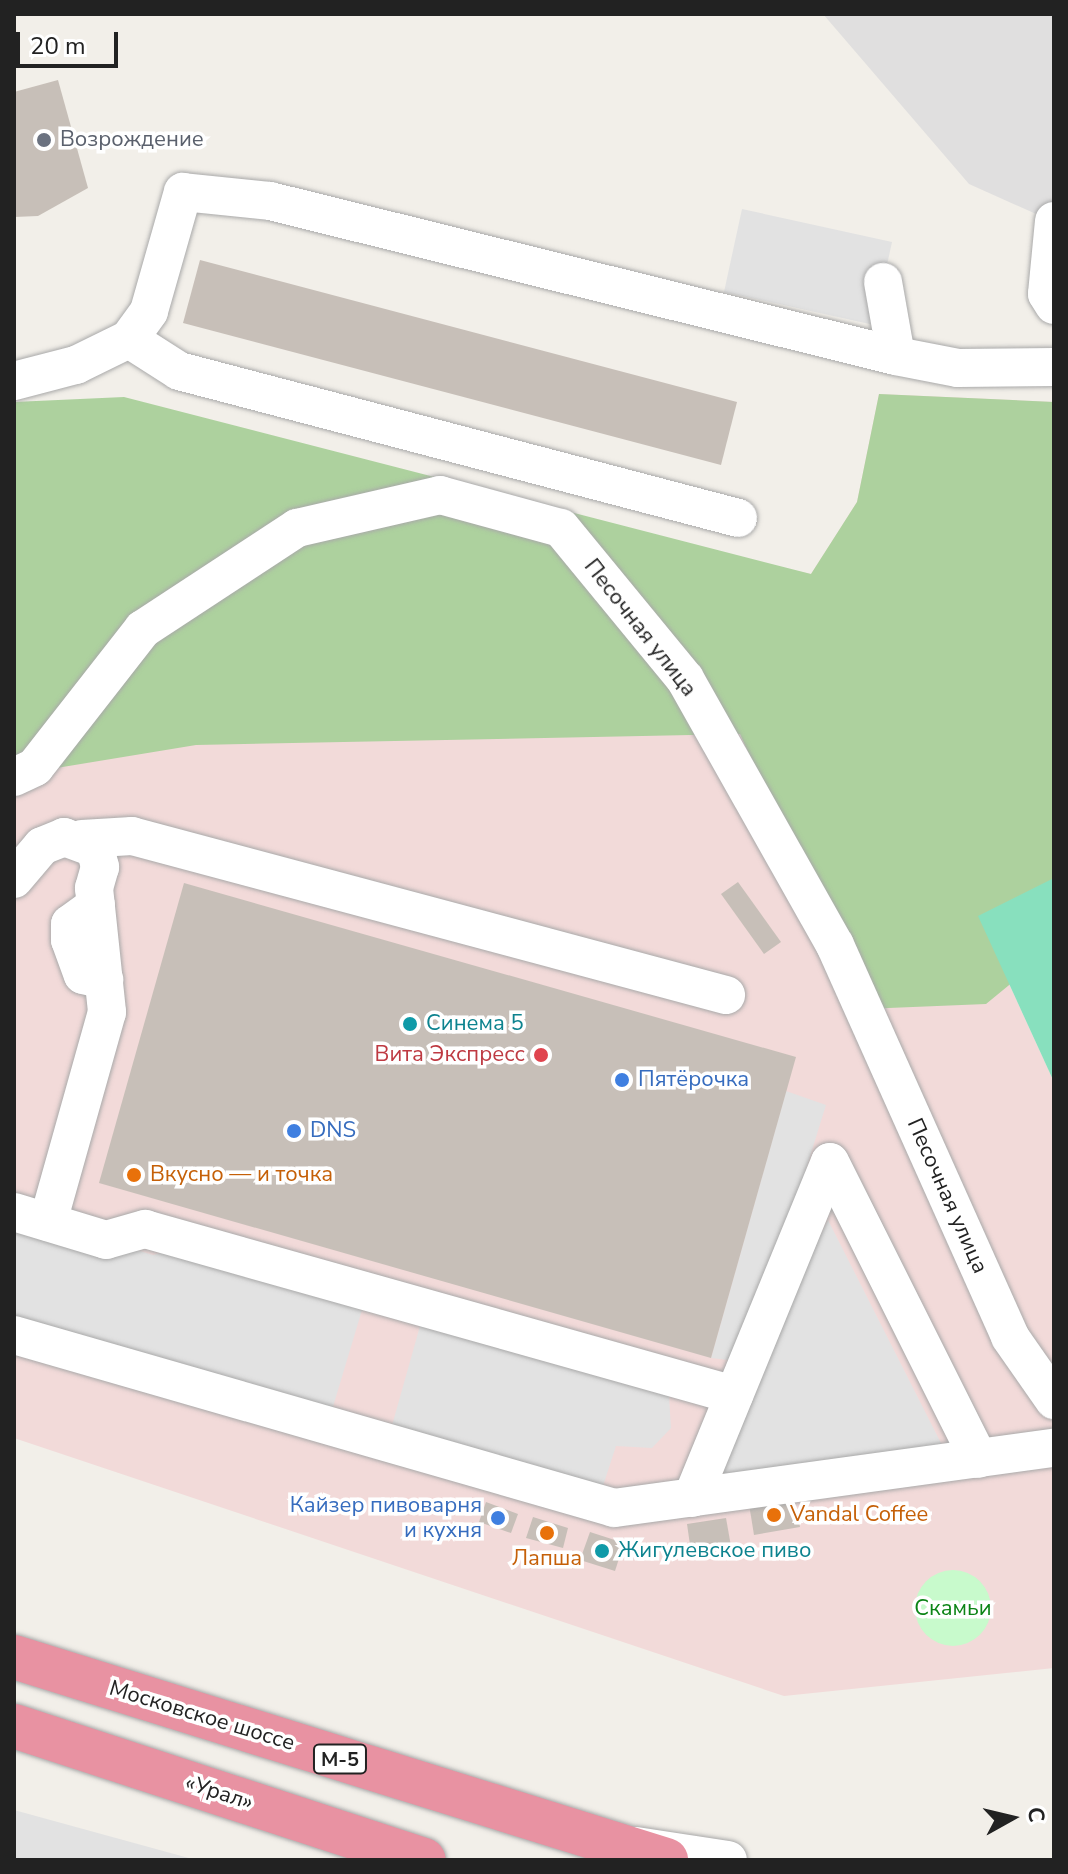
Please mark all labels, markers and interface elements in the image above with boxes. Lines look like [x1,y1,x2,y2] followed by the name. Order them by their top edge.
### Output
[20,16,122,66] scale bar
[30,30,86,62] text: 20 m
[60,127,204,153] place label: Возрождение
[35,131,53,149] marker: Возрождение
[578,554,702,702] street label: Песочная улица
[426,1011,524,1037] place label: Синема 5
[401,1015,419,1033] marker: Синема 5
[375,1042,525,1068] place label: Вита Экспресс
[532,1046,550,1064] marker: Вита Экспресс
[638,1067,749,1093] place label: Пятёрочка
[613,1071,631,1089] marker: Пятёрочка
[901,1114,993,1278] street label: Песочная улица
[310,1118,356,1144] place label: DNS
[285,1122,303,1140] marker: DNS
[150,1162,333,1188] place label: Вкусно — и точка
[125,1166,143,1184] marker: Вкусно — и точка
[290,1492,482,1544] place label: Кайзер пивоварня и кухня
[790,1502,928,1528] place label: Vandal Coffee
[765,1506,783,1524] marker: Vandal Coffee
[489,1509,507,1527] marker: Кайзер пивоварня и кухня
[538,1524,556,1542] marker: Лапша
[618,1538,811,1564] place label: Жигулевское пиво
[593,1542,611,1560] marker: Жигулевское пиво
[512,1546,582,1572] place label: Лапша
[914,1596,992,1622] park label: Скамьи
[106,1675,298,1757] street label: Московское шоссе
[312,1743,368,1775] road number: М-5
[182,1770,256,1816] street label: «Урал»
[972,1778,1052,1858] north arrow
[1020,1805,1052,1824] text: С

